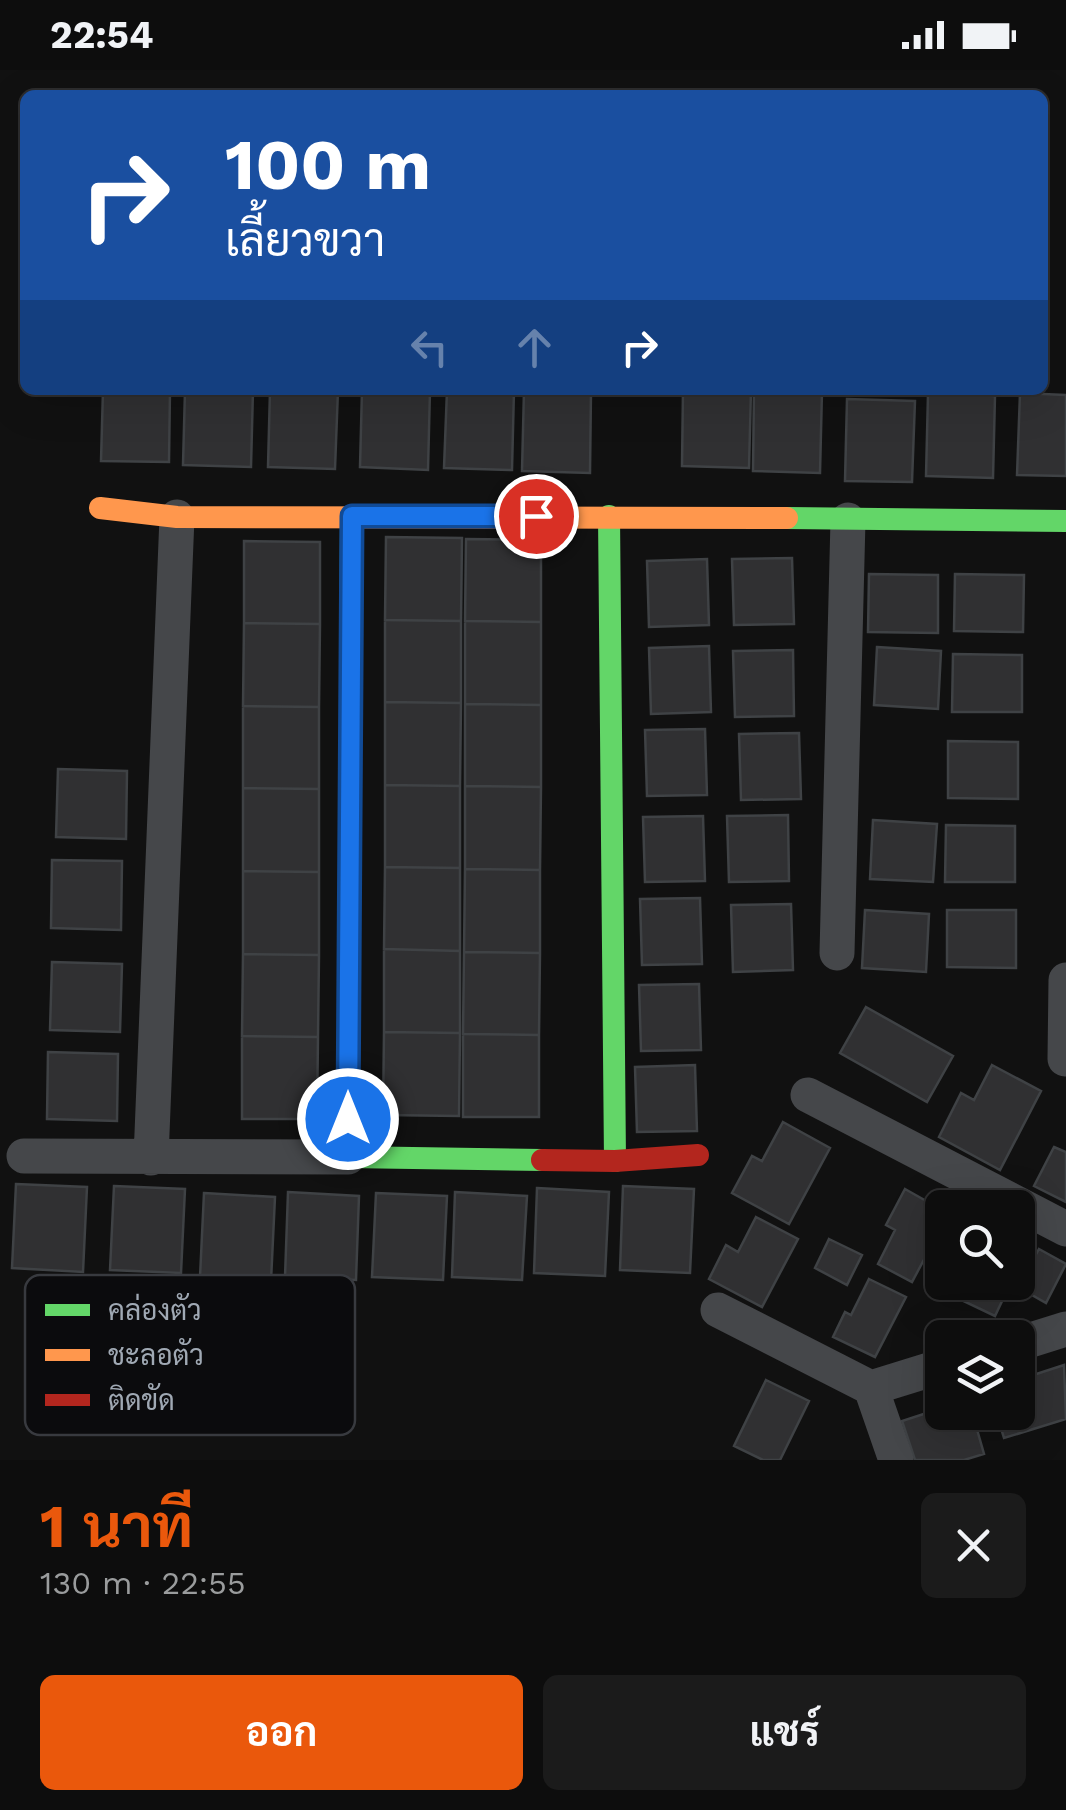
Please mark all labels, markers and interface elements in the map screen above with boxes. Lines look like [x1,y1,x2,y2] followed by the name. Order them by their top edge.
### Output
[50,13,153,57] text: 22:54
[225,124,431,206] text: 100 m
[60,130,190,260] icon: right
[225,214,385,267] text: เลี้ยวขวา
[402,320,457,375] icon: left
[507,320,562,375] icon: ahead
[612,320,667,375] icon: right
[494,474,579,559] pin
[509,489,564,544] icon: arrive
[296,1067,400,1171] position arrow
[925,1190,1035,1430] map controls
[925,1190,1035,1300] button: search
[25,1275,355,1435] legend
[108,1292,202,1327] text: คล่องตัว
[925,1320,1035,1430] button: layers
[108,1337,204,1372] text: ชะลอตัว
[108,1382,175,1417] text: ติดขัด
[40,1491,193,1562] text: 1 นาที
[921,1493,1026,1598] button: close
[40,1564,246,1602] text: 130 m · 22:55
[40,1675,523,1790] button: ออก
[543,1675,1026,1790] button: แชร์

